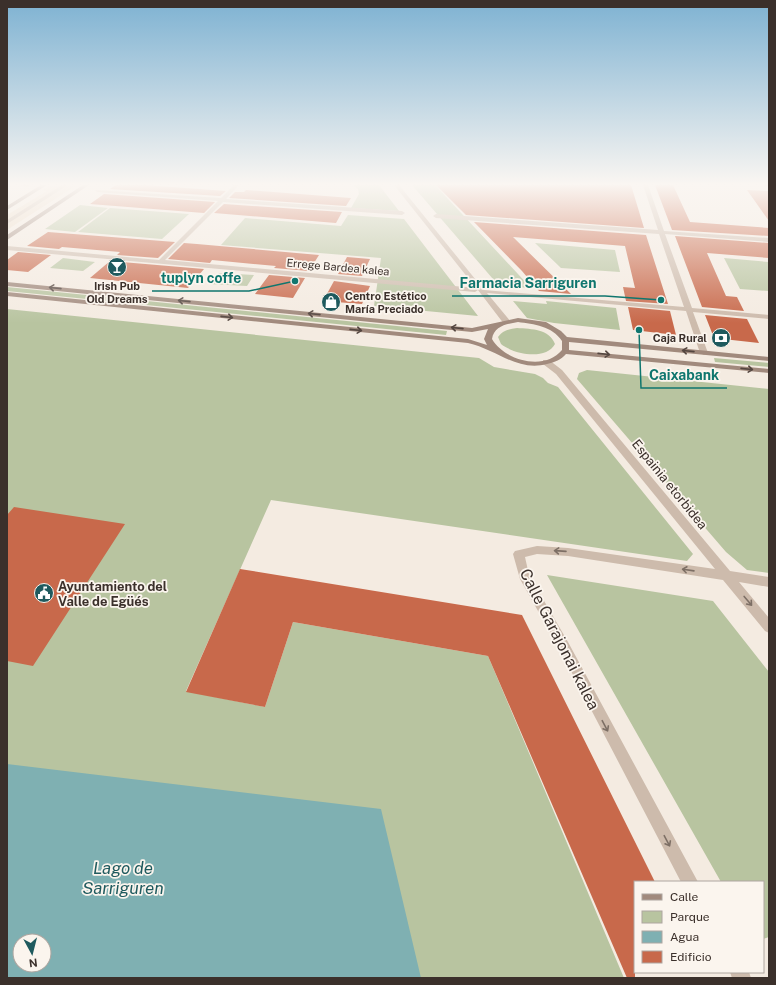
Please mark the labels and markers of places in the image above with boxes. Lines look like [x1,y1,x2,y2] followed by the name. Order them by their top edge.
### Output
[106,256,128,278] bar icon: Irish Pub Old Dreams
[152,265,249,291] callout: tuplyn coffe
[452,270,605,296] callout: Farmacia Sarriguren
[86,280,148,305] place label: Irish Pub Old Dreams
[345,290,427,315] place label: Centro Estético María Preciado
[320,291,342,313] shop icon: Centro Estético María Preciado
[710,327,732,349] bank icon: Caja Rural
[653,332,707,344] place label: Caja Rural
[641,362,727,388] callout: Caixabank
[58,579,167,609] place label: Ayuntamiento del Valle de Egüés
[33,582,55,604] public building icon: Ayuntamiento del Valle de Egüés

